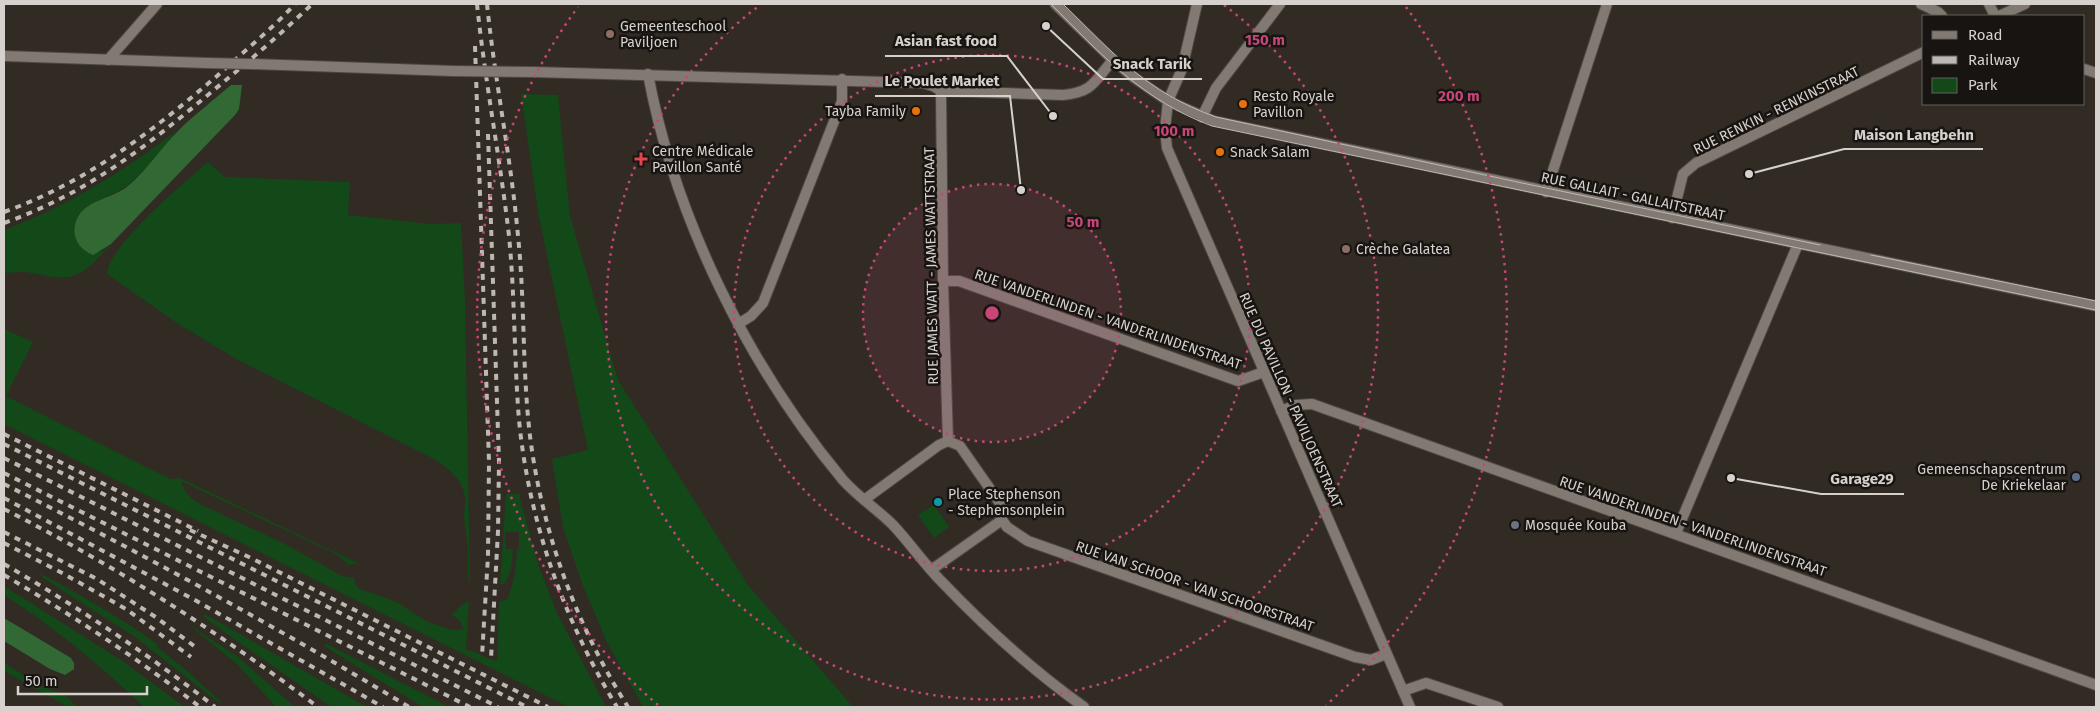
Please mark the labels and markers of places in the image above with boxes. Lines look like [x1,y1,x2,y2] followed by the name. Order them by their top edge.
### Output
[620,18,726,51] place label: Gemeenteschool Paviljoen
[885,26,1007,56] callout: Asian fast food
[604,28,616,40] marker: Gemeenteschool Paviljoen
[1103,49,1202,79] callout: Snack Tarik
[875,66,1010,96] callout: Le Poulet Market
[1253,88,1334,121] place label: Resto Royale Pavillon
[1237,98,1249,110] marker: Resto Royale Pavillon
[825,103,906,120] place label: Tayba Family
[910,105,922,117] marker: Tayba Family
[1844,119,1983,149] callout: Maison Langbehn
[652,143,753,176] place label: Centre Médicale Pavillon Santé
[1230,144,1310,161] place label: Snack Salam
[1214,146,1226,158] marker: Snack Salam
[634,152,648,166] marker: Centre Médicale Pavillon Santé
[1356,241,1450,258] place label: Crèche Galatea
[1340,243,1352,255] marker: Crèche Galatea
[983,304,1001,322] centre of rings
[1917,461,2067,494] place label: Gemeenschapscentrum De Kriekelaar
[1821,464,1904,494] callout: Garage29
[2070,471,2082,483] marker: Gemeenschapscentrum De Kriekelaar
[948,486,1065,519] place label: Place Stephenson - Stephensonplein
[932,496,944,508] marker: Place Stephenson - Stephensonplein
[1525,517,1626,534] place label: Mosquée Kouba
[1509,519,1521,531] marker: Mosquée Kouba

